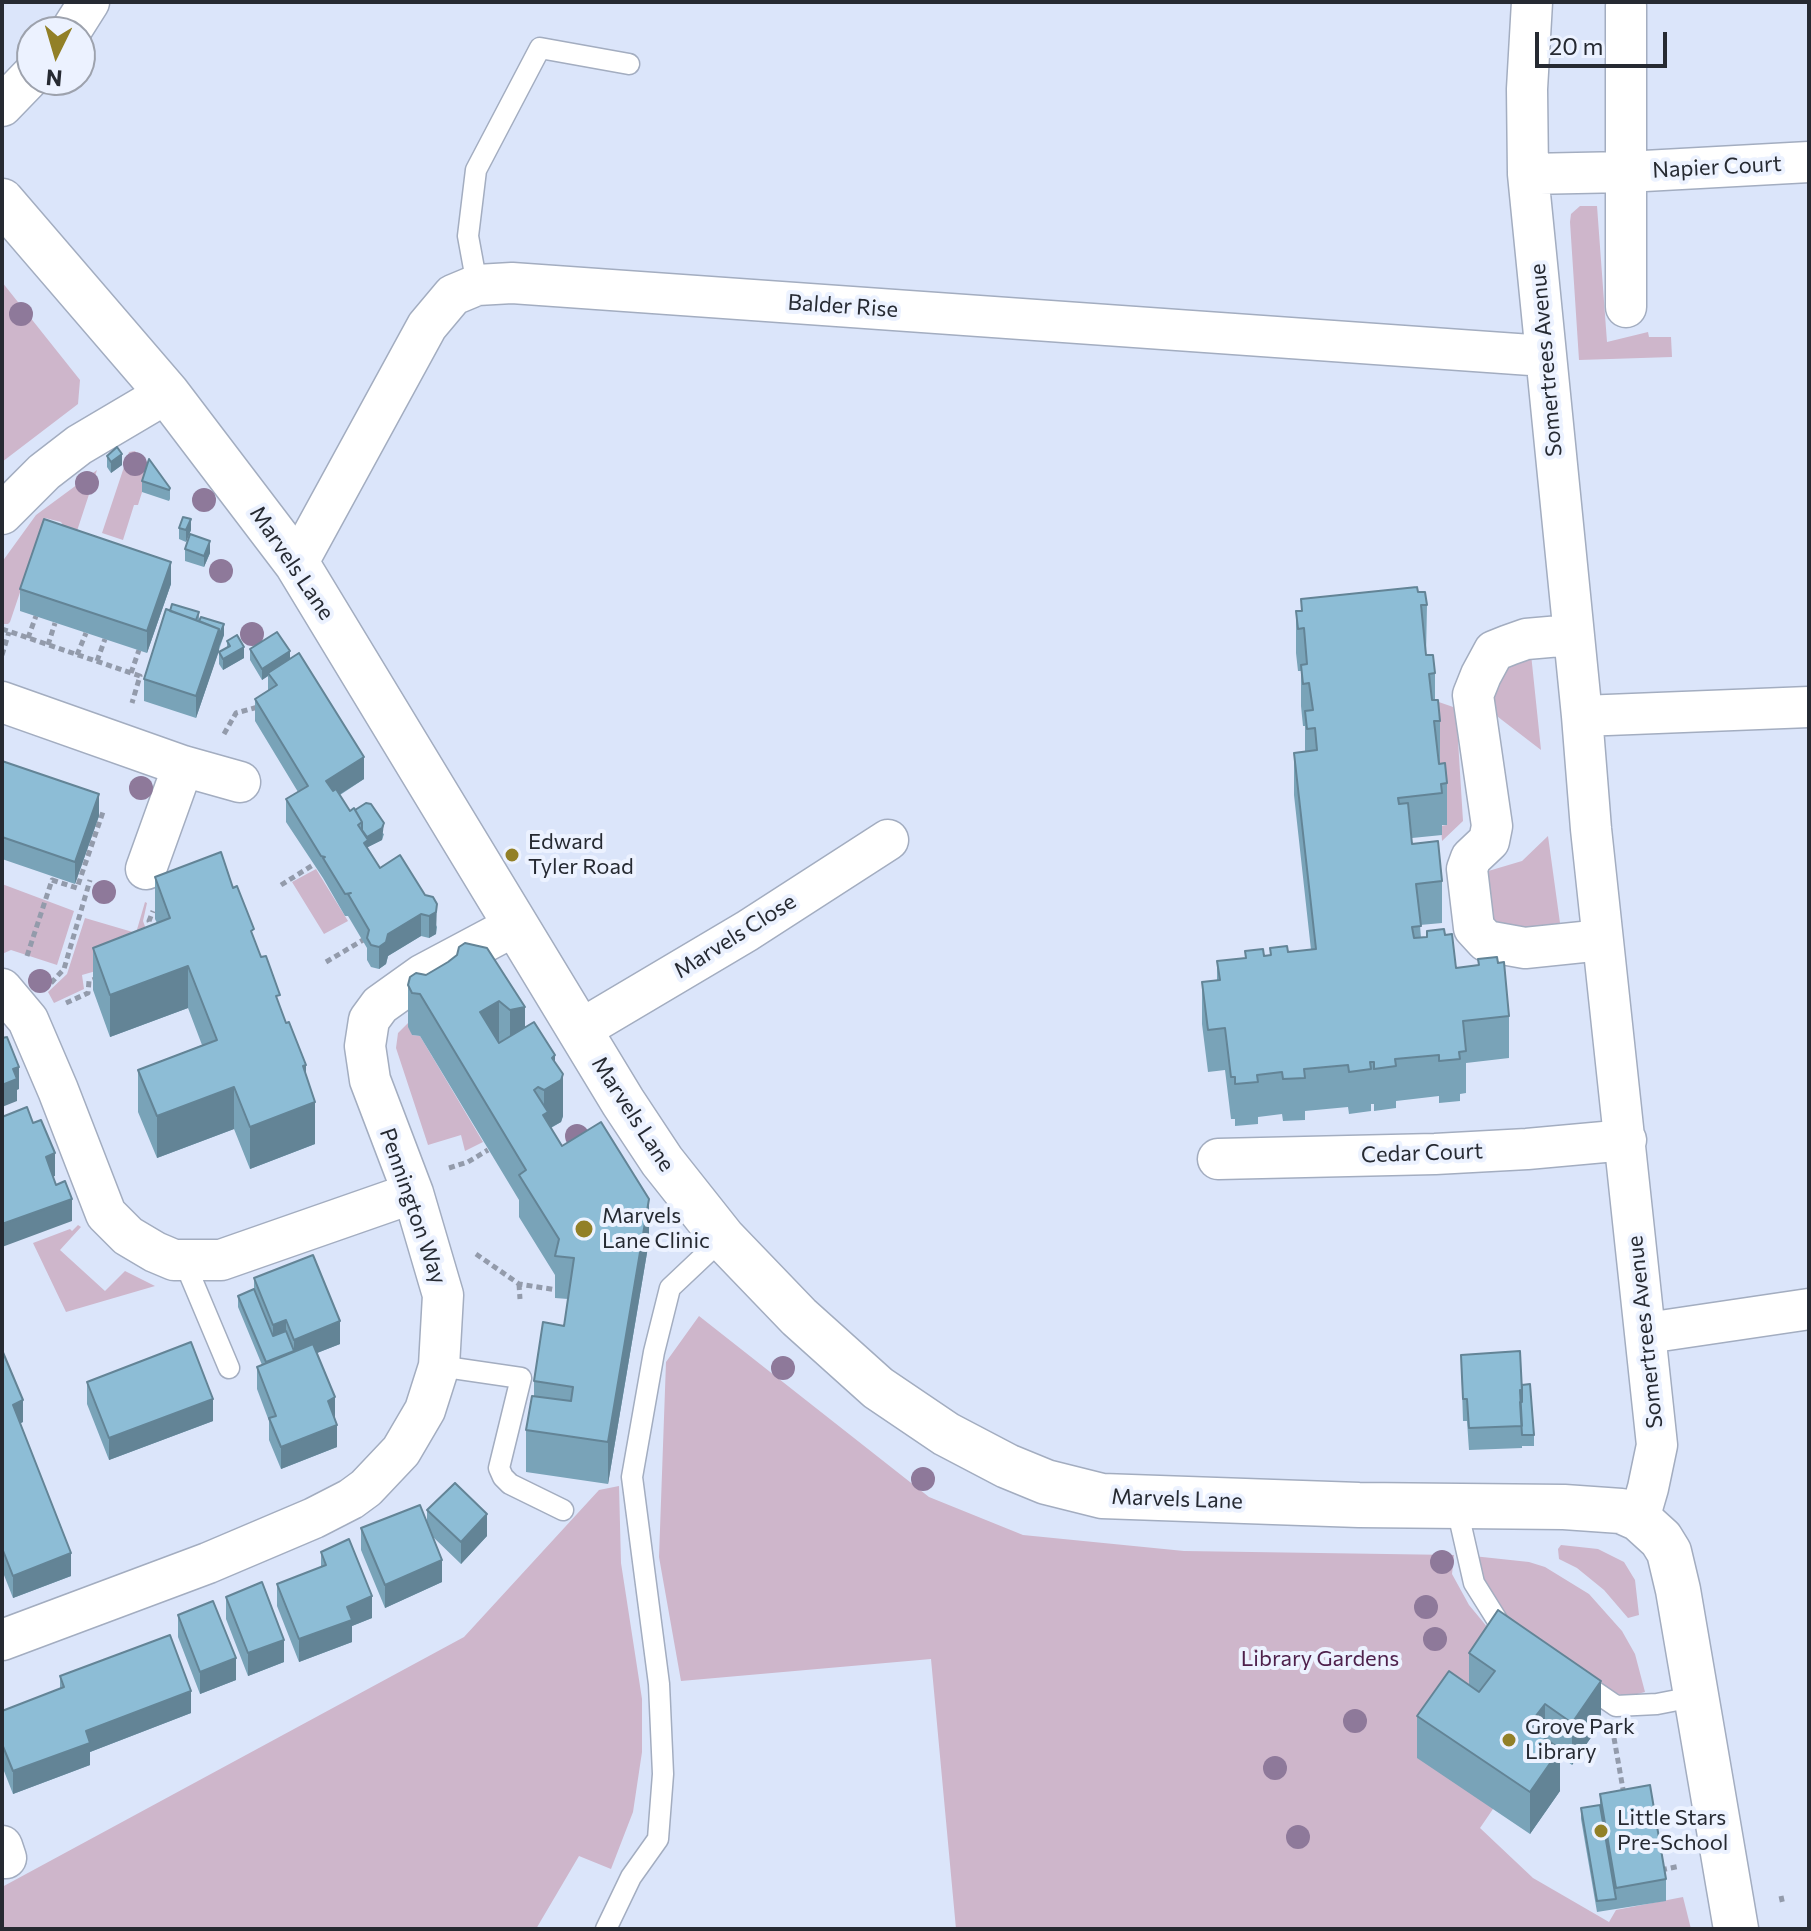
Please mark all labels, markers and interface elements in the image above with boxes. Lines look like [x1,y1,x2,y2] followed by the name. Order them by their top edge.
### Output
[16,16,96,96] north arrow
[1539,16,1671,66] scale bar
[1549,31,1603,60] text: 20 m
[45,64,63,93] text: N
[1652,150,1782,184] street label: Napier Court
[1524,262,1568,458] street label: Somertrees Avenue
[787,289,899,323] street label: Balder Rise
[244,501,340,625] street label: Marvels Lane
[528,829,634,880] place label: Edward Tyler Road
[503,846,521,864] marker: Edward Tyler Road
[669,888,801,984] street label: Marvels Close
[586,1052,680,1176] street label: Marvels Lane
[374,1125,452,1287] street label: Pennington Way
[1360,1138,1484,1168] street label: Cedar Court
[602,1203,710,1254] place label: Marvels Lane Clinic
[573,1218,595,1240] marker: Marvels Lane Clinic
[1622,1234,1668,1430] street label: Somertrees Avenue
[1111,1484,1243,1514] street label: Marvels Lane
[1241,1646,1399,1672] park label: Library Gardens
[1525,1714,1635,1766] place label: Grove Park Library
[1500,1731,1518,1749] marker: Grove Park Library
[1617,1805,1728,1856] place label: Little Stars Pre-School
[1592,1822,1610,1840] marker: Little Stars Pre-School

